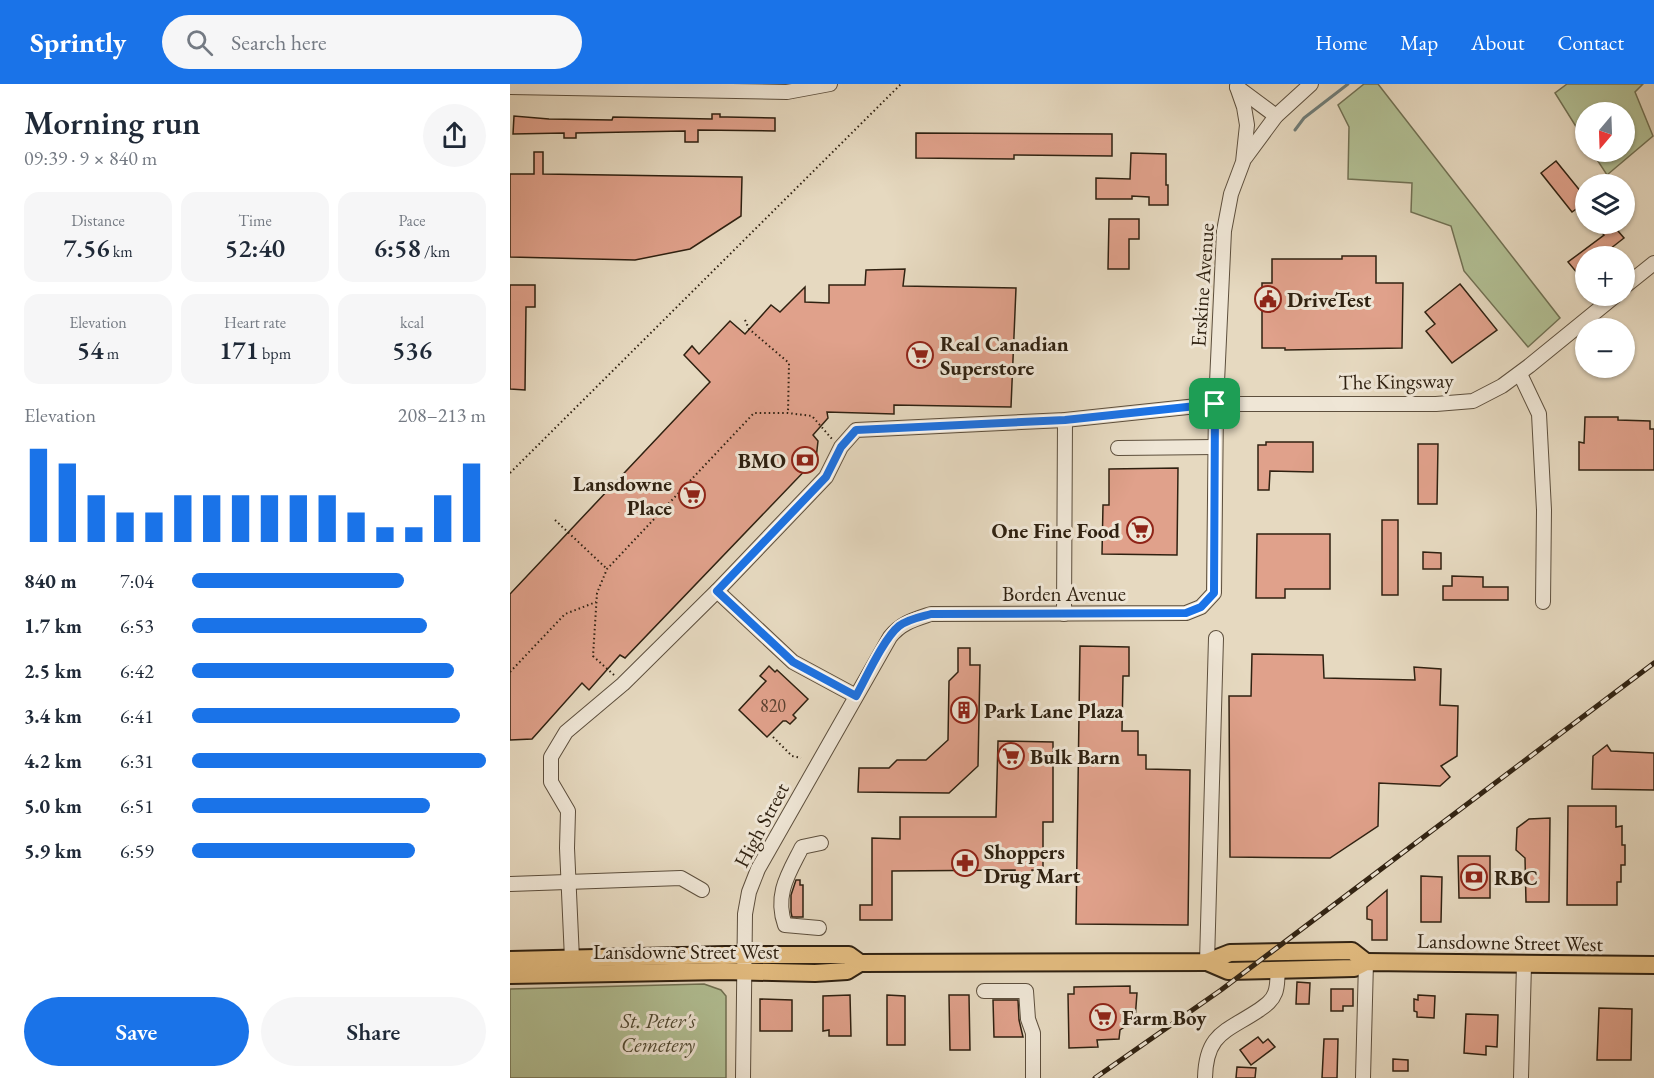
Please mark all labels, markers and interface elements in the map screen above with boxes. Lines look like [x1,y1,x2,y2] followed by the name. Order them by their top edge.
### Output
[162,15,582,69] search box
[30,24,126,60] text: Sprintly
[183,26,216,59] icon: search
[231,28,327,57] text: Search here
[1315,29,1367,56] text: Home
[1400,29,1438,56] text: Map
[1471,29,1524,56] text: About
[1557,29,1624,56] text: Contact
[24,101,201,144] text: Morning run
[1575,102,1635,162] north arrow
[1575,102,1635,378] map controls
[423,104,486,167] button: share
[24,145,157,171] text: 09:39 · 9 × 840 m
[1575,174,1635,234] button: layers
[71,210,125,231] text: Distance
[238,210,272,231] text: Time
[399,210,425,231] text: Pace
[1184,222,1220,348] street label: Erskine Avenue
[63,231,110,265] text: 7.56
[225,231,285,265] text: 52:40
[374,231,421,265] text: 6:58
[110,241,133,262] text: km
[421,241,450,262] text: /km
[1575,246,1635,306] button: +
[1253,284,1283,314] public building icon: DriveTest
[1287,286,1372,313] place label: DriveTest
[69,312,127,333] text: Elevation
[224,312,286,333] text: Heart rate
[400,312,424,333] text: kcal
[1575,318,1635,378] button: −
[940,330,1069,381] place label: Real Canadian Superstore
[77,333,104,367] text: 54
[219,333,259,367] text: 171
[392,333,432,367] text: 536
[905,340,935,370] supermarket icon: Real Canadian Superstore
[104,343,119,364] text: m
[259,343,291,364] text: bpm
[1338,366,1455,396] street label: The Kingsway
[1189,378,1240,429] pin
[1198,387,1231,420] icon: arrive
[24,402,96,428] text: Elevation
[398,402,486,428] text: 208–213 m
[790,445,820,475] bank icon: BMO
[738,447,786,474] place label: BMO
[573,470,672,521] place label: Lansdowne Place
[677,480,707,510] supermarket icon: Lansdowne Place
[1125,515,1155,545] supermarket icon: One Fine Food
[992,517,1120,544] place label: One Fine Food
[24,568,77,594] text: 840 m
[120,568,154,594] text: 7:04
[1002,580,1126,607] street label: Borden Avenue
[24,613,82,639] text: 1.7 km
[120,613,154,639] text: 6:53
[24,658,82,684] text: 2.5 km
[120,658,154,684] text: 6:42
[760,694,786,717] house number: 820
[949,695,979,725] building icon: Park Lane Plaza
[984,697,1124,724] place label: Park Lane Plaza
[24,703,82,729] text: 3.4 km
[120,703,154,729] text: 6:41
[996,741,1026,771] supermarket icon: Bulk Barn
[1030,743,1120,770] place label: Bulk Barn
[24,748,82,774] text: 4.2 km
[120,748,154,774] text: 6:31
[727,777,795,872] street label: High Street
[24,793,82,819] text: 5.0 km
[120,793,154,819] text: 6:51
[24,838,82,864] text: 5.9 km
[120,838,154,864] text: 6:59
[984,838,1081,889] place label: Shoppers Drug Mart
[950,848,980,878] pharmacy icon: Shoppers Drug Mart
[1459,862,1489,892] bank icon: RBC
[1494,864,1538,891] place label: RBC
[1417,927,1604,957] street label: Lansdowne Street West
[593,938,779,965] street label: Lansdowne Street West
[24,997,249,1066] button: Save
[261,997,486,1066] button: Share
[1088,1002,1118,1032] supermarket icon: Farm Boy
[1122,1004,1207,1031] place label: Farm Boy
[620,1007,696,1058] park label: St. Peter's Cemetery

